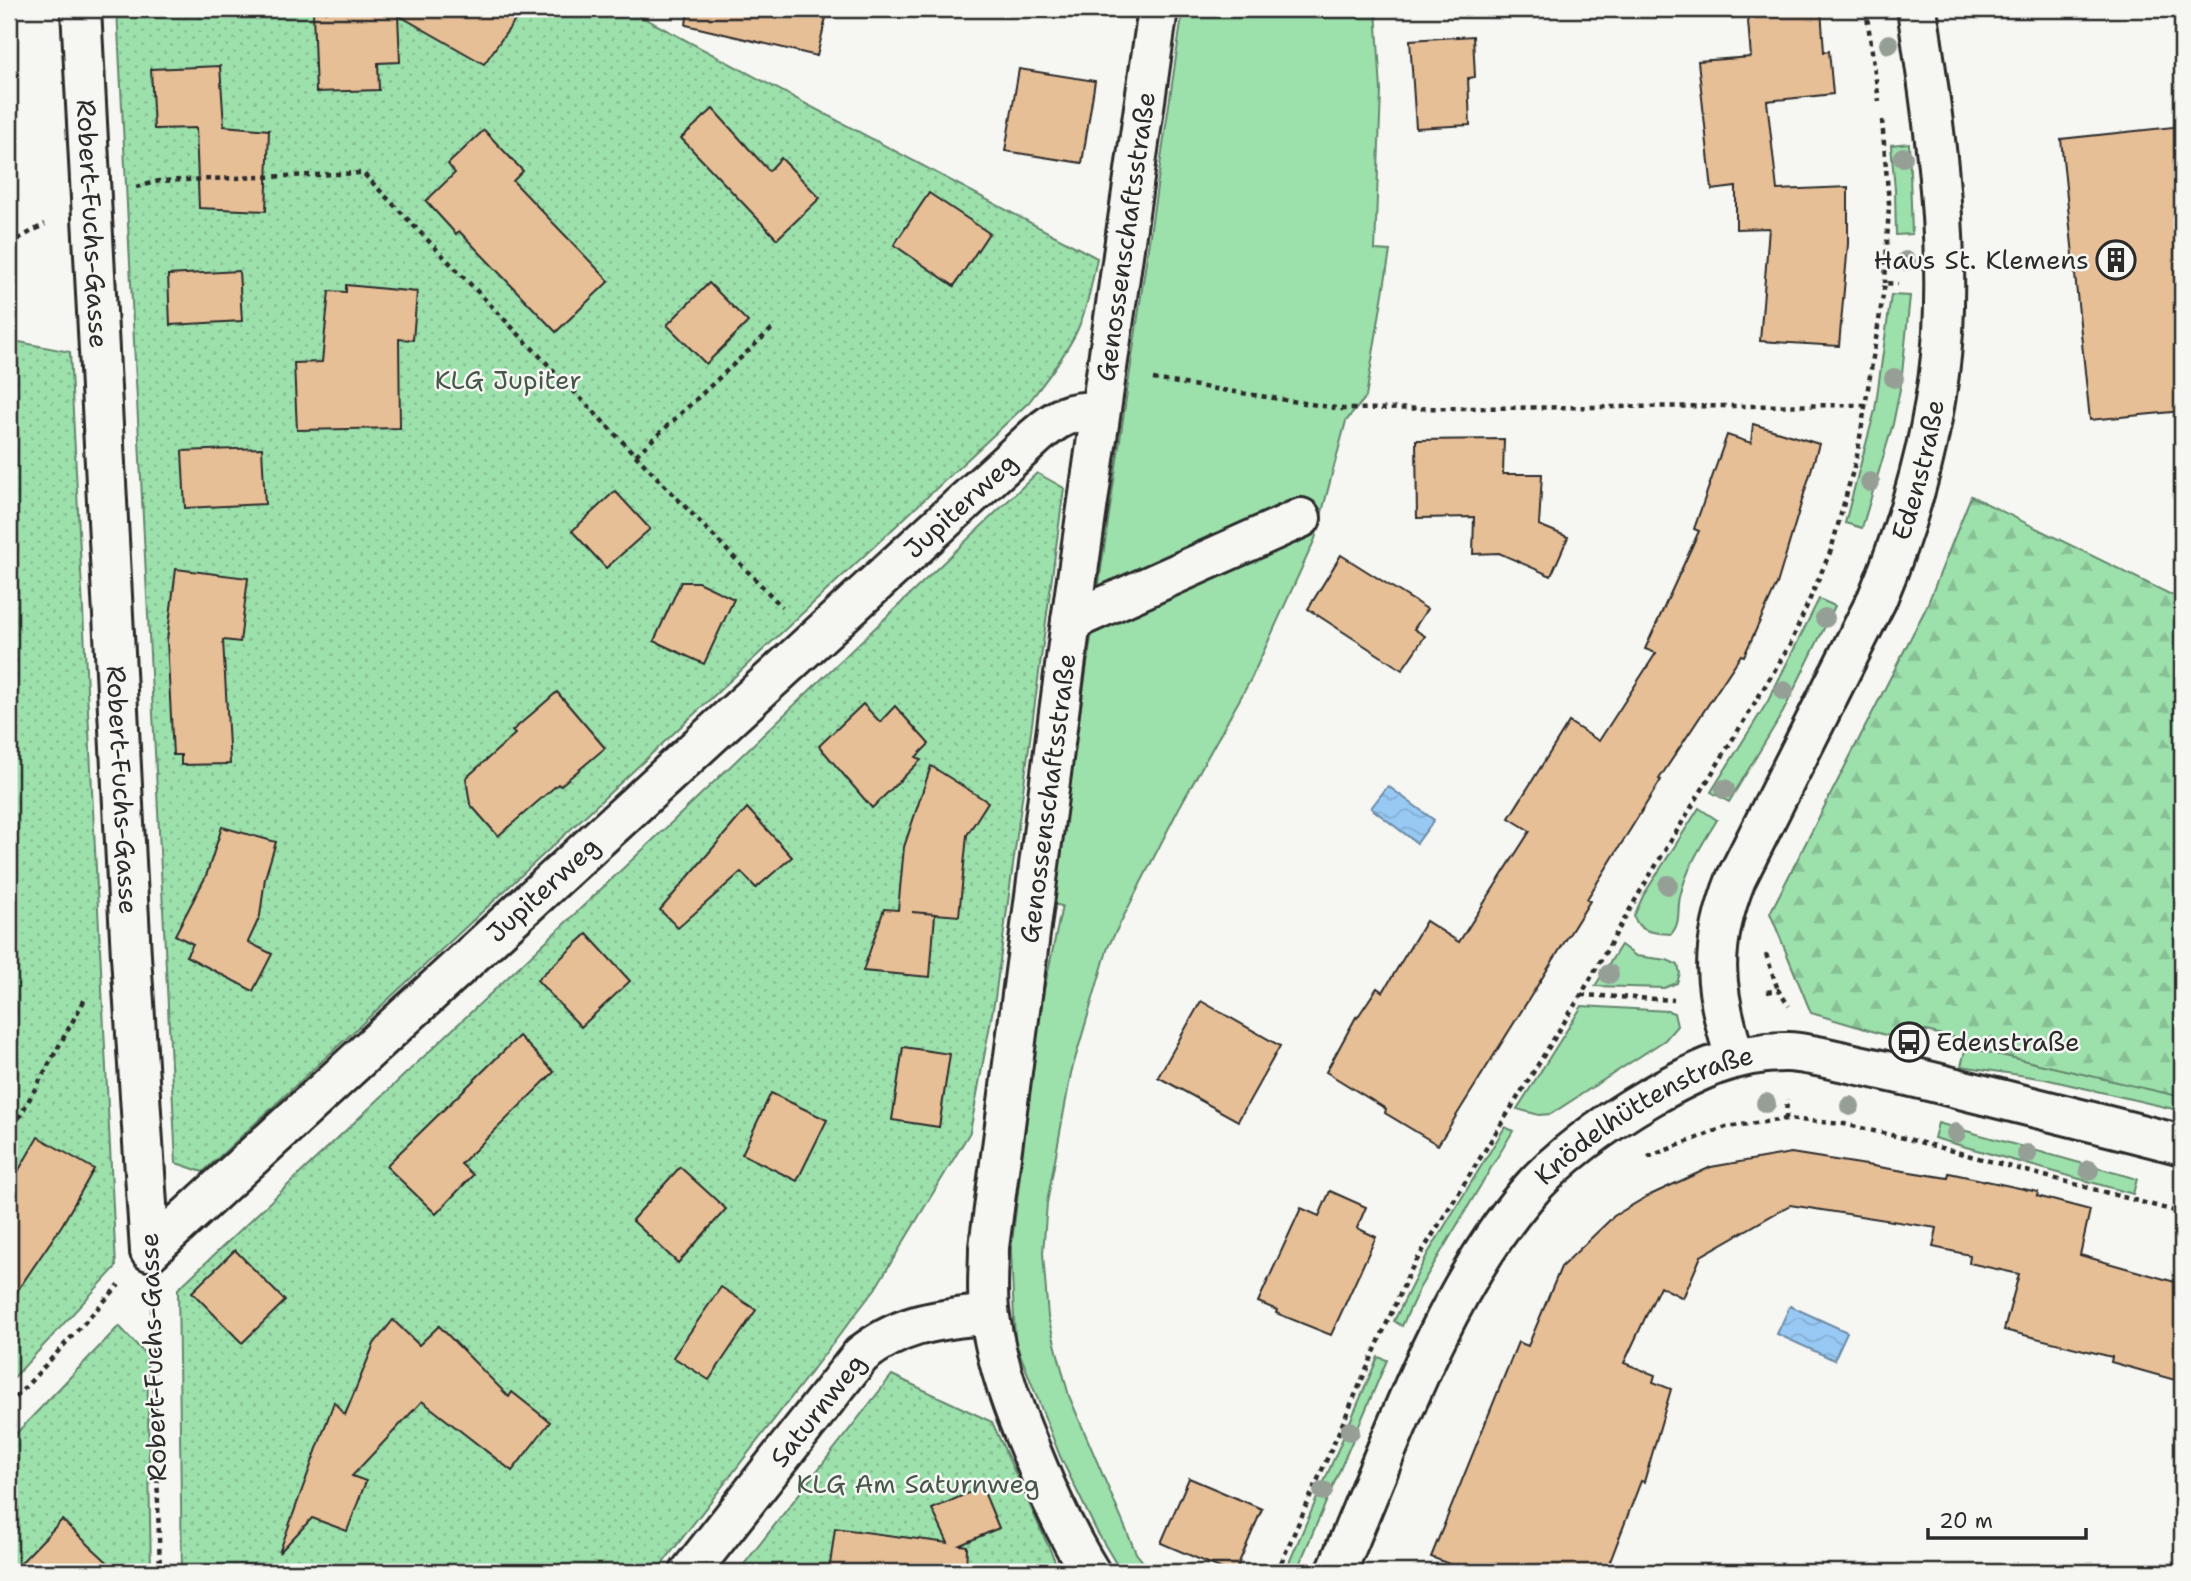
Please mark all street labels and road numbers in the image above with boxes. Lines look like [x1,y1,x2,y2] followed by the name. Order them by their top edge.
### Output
[1087,89,1163,384] street label: Genossenschaftsstraße
[69,98,117,349] street label: Robert-Fuchs-Gasse
[1883,397,1952,545] street label: Edenstraße
[896,445,1024,566] street label: Jupiterweg
[1011,651,1084,945] street label: Genossenschaftsstraße
[99,665,147,915] street label: Robert-Fuchs-Gasse
[479,828,607,950] street label: Jupiterweg
[1526,1037,1756,1192] street label: Knödelhüttenstraße
[131,1232,174,1482] street label: Robert-Fuchs-Gasse
[761,1346,873,1474] street label: Saturnweg

